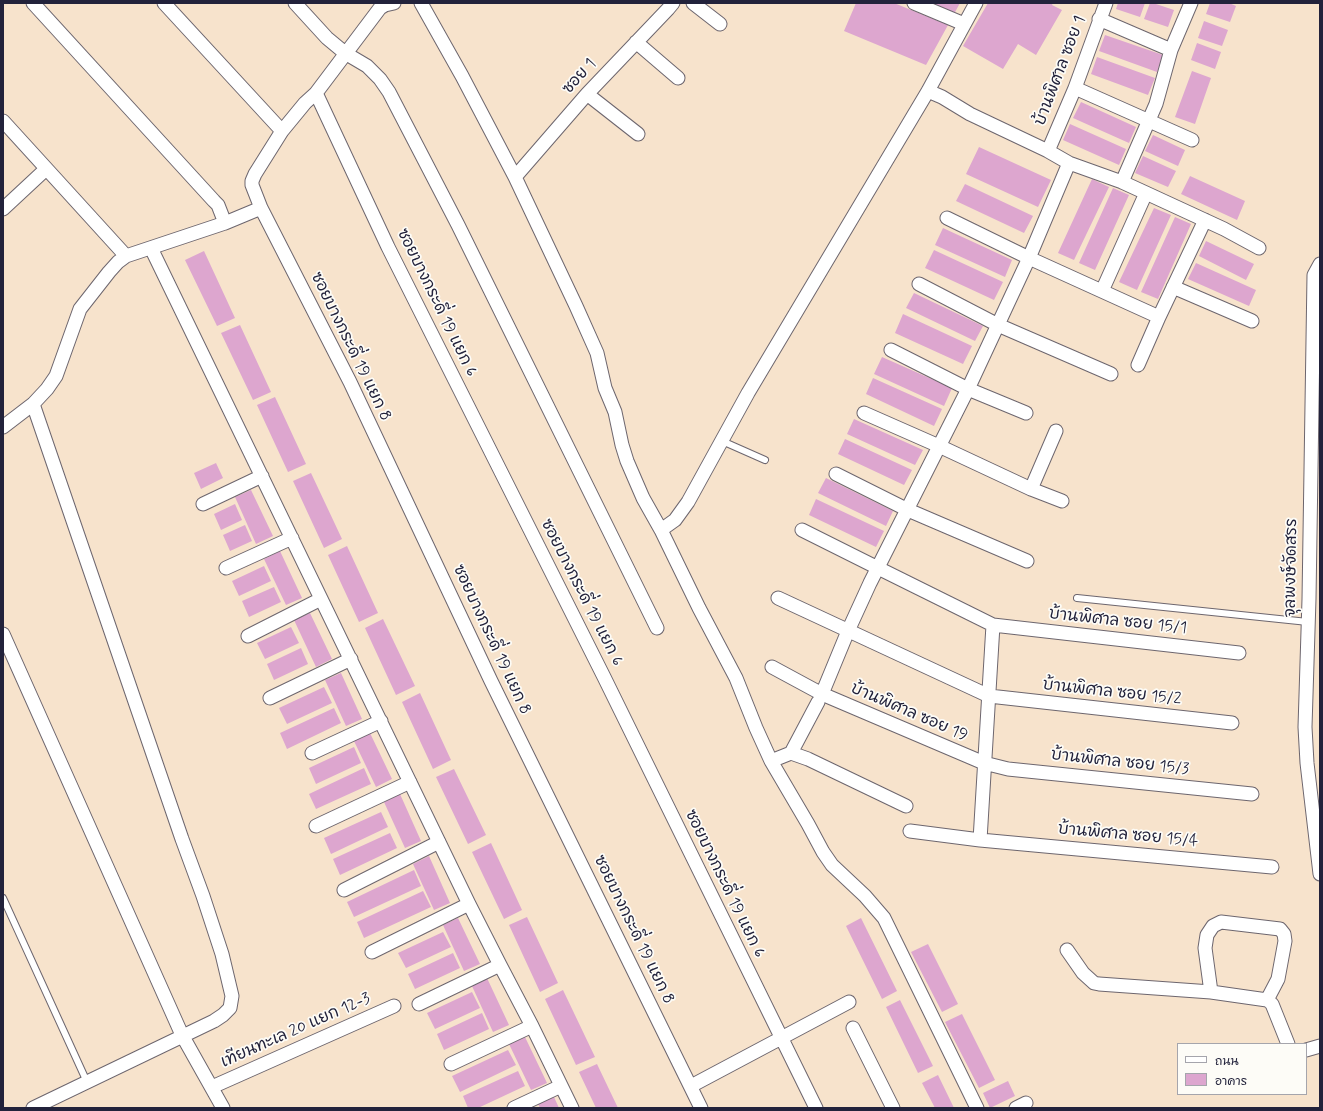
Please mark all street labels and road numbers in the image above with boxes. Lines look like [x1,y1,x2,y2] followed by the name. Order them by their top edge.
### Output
[1031,14,1091,128] street label: บ้านพิศาล ซอย 1
[559,55,601,99] street label: ซอย 1
[392,226,480,380] street label: ซอยบางกระดี่ 19 แยก 6
[306,270,394,424] street label: ซอยบางกระดี่ 19 แยก 8
[536,516,626,670] street label: ซอยบางกระดี่ 19 แยก 6
[1282,518,1302,618] street label: จุลพงษ์จัดสรร
[448,562,534,718] street label: ซอยบางกระดี่ 19 แยก 8
[1048,605,1188,639] street label: บ้านพิศาล ซอย 15/1
[1042,676,1182,710] street label: บ้านพิศาล ซอย 15/2
[848,680,970,746] street label: บ้านพิศาล ซอย 19
[1050,746,1190,780] street label: บ้านพิศาล ซอย 15/3
[680,807,768,961] street label: ซอยบางกระดี่ 19 แยก 6
[1057,820,1199,852] street label: บ้านพิศาล ซอย 15/4
[589,853,677,1007] street label: ซอยบางกระดี่ 19 แยก 8
[218,989,374,1073] street label: เทียนทะเล 20 แยก 12-3

